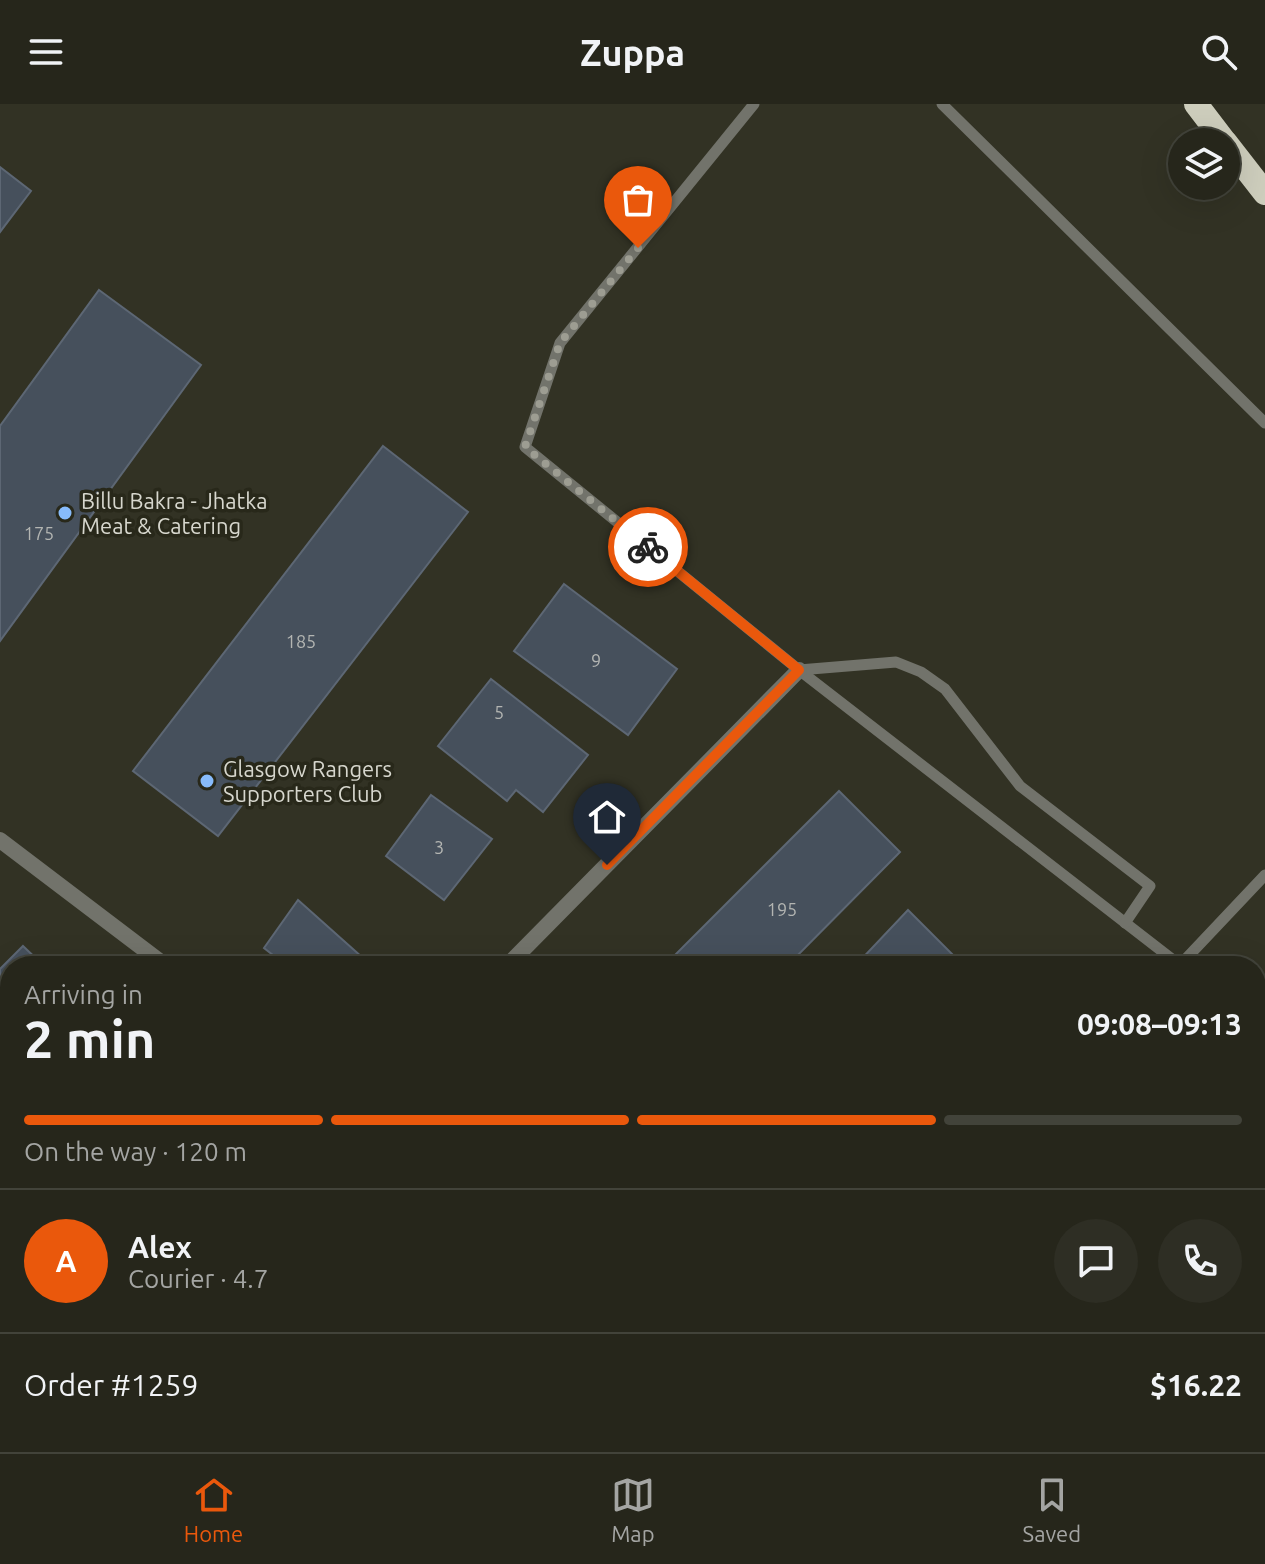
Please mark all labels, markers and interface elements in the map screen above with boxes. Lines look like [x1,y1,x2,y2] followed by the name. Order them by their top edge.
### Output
[24,30,68,74] icon: menu
[1197,30,1241,74] icon: search
[580,32,685,73] text: Zuppa
[1168,128,1240,200] map controls
[1168,128,1240,200] button: layers
[604,166,672,248] pin
[616,178,660,222] icon: bag
[81,488,268,538] place label: Billu Bakra - Jhatka Meat & Catering
[56,504,74,522] marker: Billu Bakra - Jhatka Meat & Catering
[608,507,688,587] courier
[24,523,54,543] house number: 175
[626,525,670,569] icon: bike
[286,631,316,651] house number: 185
[591,650,601,670] house number: 9
[494,702,504,722] house number: 5
[223,756,392,806] place label: Glasgow Rangers Supporters Club
[198,772,216,790] marker: Glasgow Rangers Supporters Club
[573,783,641,865] pin
[585,795,629,839] icon: home
[434,837,444,857] house number: 3
[767,899,797,919] house number: 195
[24,980,143,1009] text: Arriving in
[1077,1007,1242,1041] text: 09:08–09:13
[24,1010,155,1068] text: 2 min
[24,1137,247,1166] text: On the way · 120 m
[1054,1219,1138,1303] button: chat
[1158,1219,1242,1303] button: phone
[128,1230,192,1264] text: Alex
[55,1244,77,1278] text: A
[128,1264,268,1293] text: Courier · 4.7
[24,1368,198,1402] text: Order #1259
[1150,1368,1242,1402] text: $16.22
[184,1473,243,1546] tab: Home
[611,1473,655,1546] tab: Map
[1023,1473,1081,1546] tab: Saved

